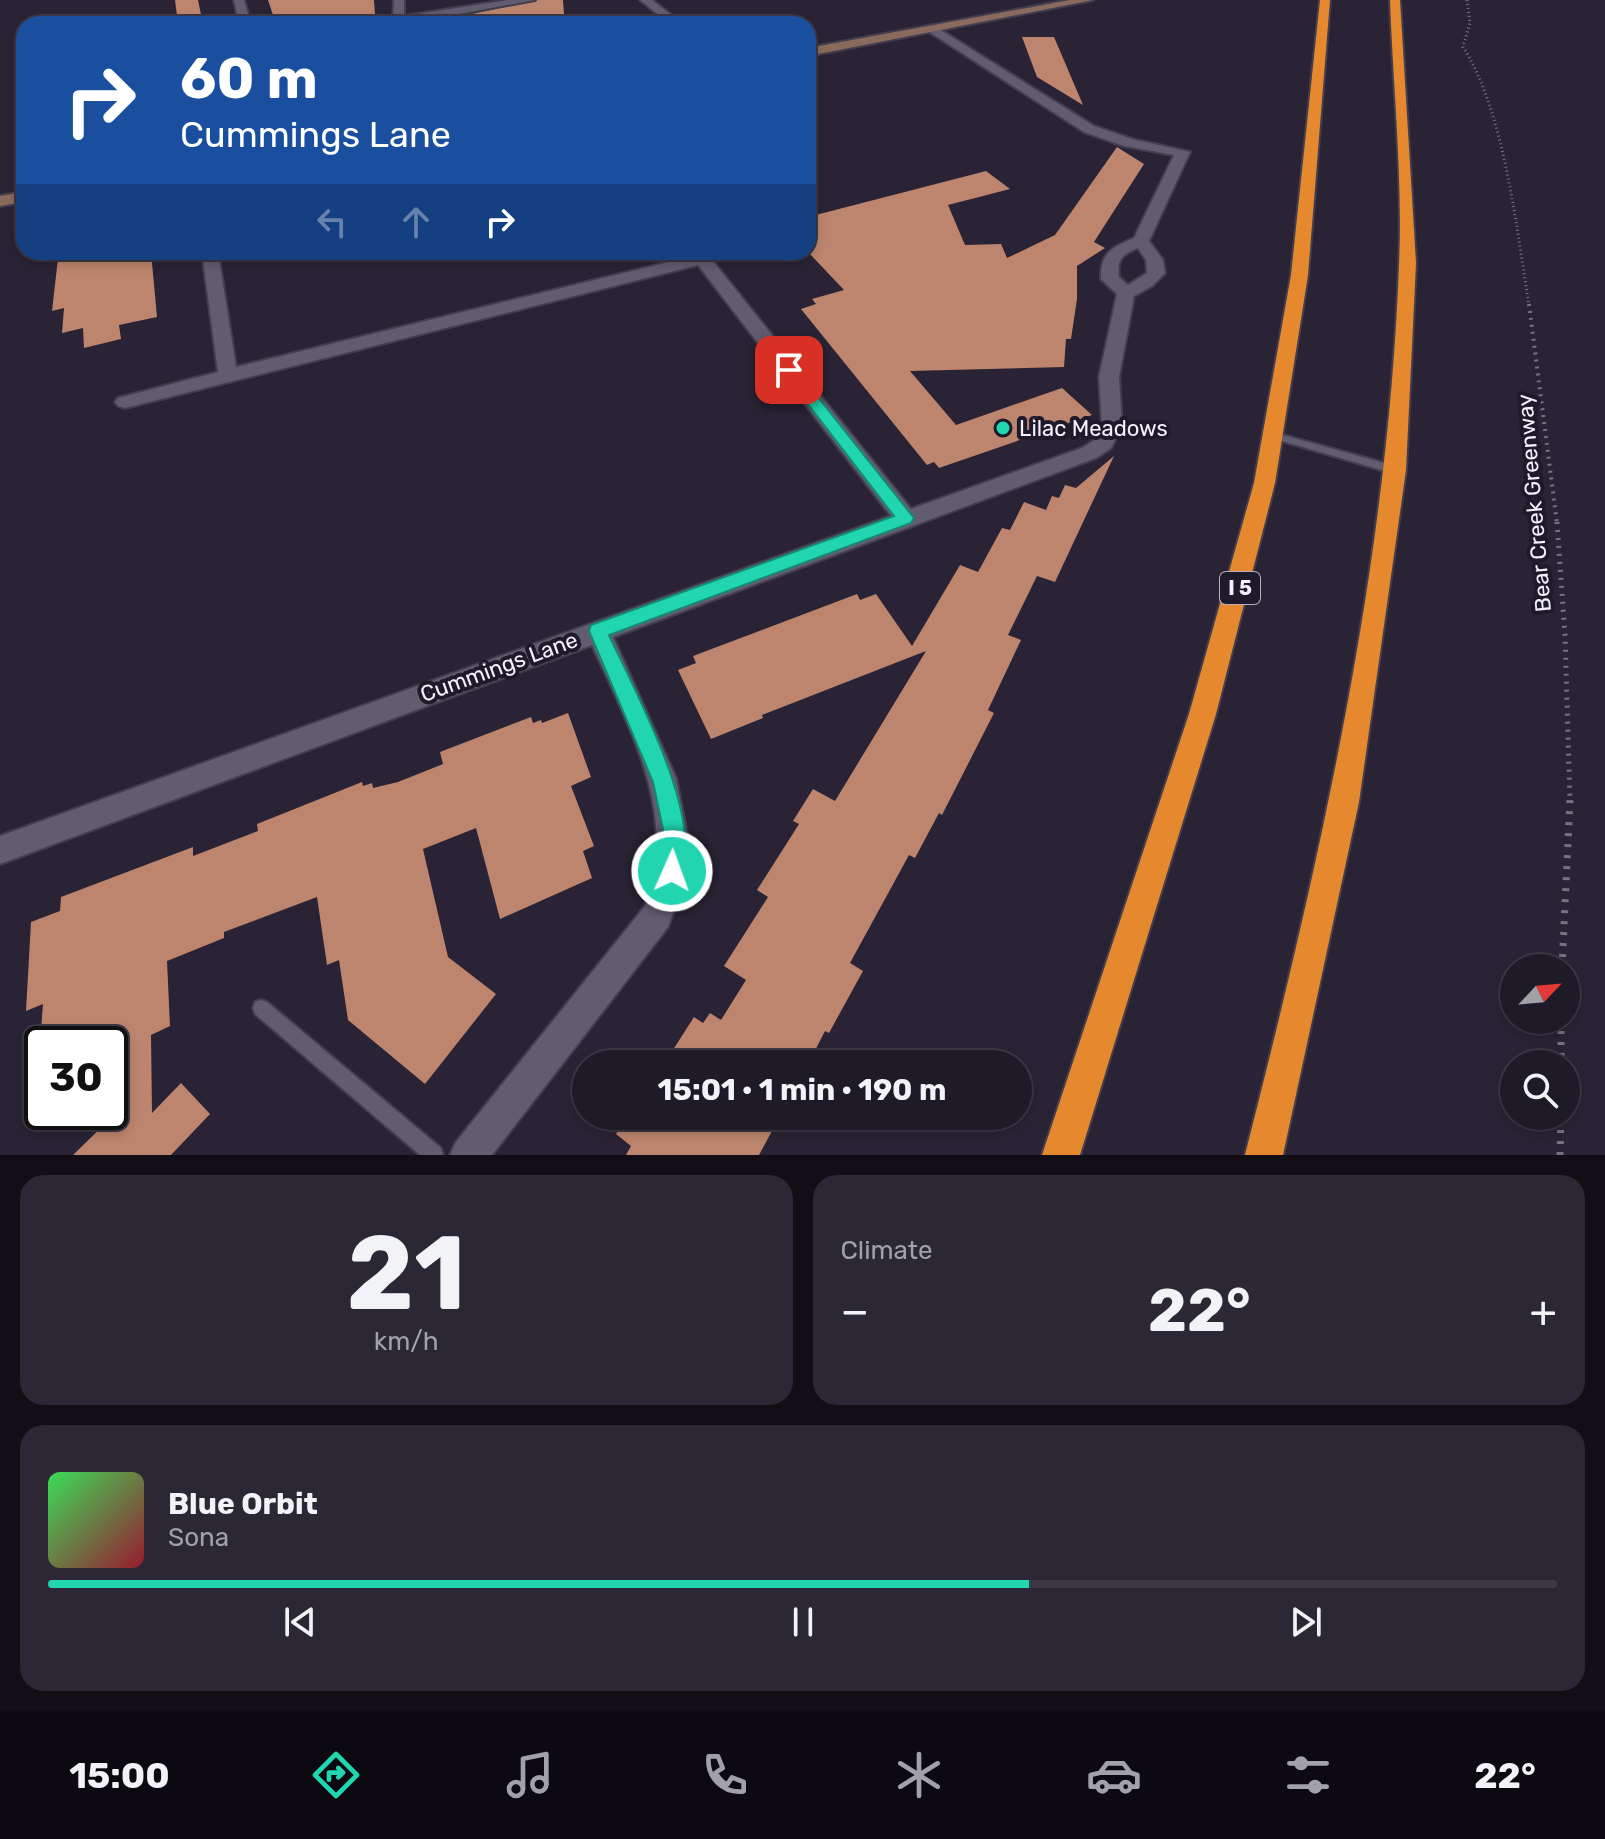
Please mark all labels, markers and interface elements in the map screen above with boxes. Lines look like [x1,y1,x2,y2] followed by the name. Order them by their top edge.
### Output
[180,46,318,112] text: 60 m
[48,48,152,152] icon: right
[180,113,451,156] text: Cummings Lane
[310,200,354,244] icon: left
[394,200,438,244] icon: ahead
[478,200,522,244] icon: right
[755,336,823,404] pin
[767,348,811,392] icon: arrive
[1511,393,1557,613] street label: Bear Creek Greenway
[1019,415,1168,442] place label: Lilac Meadows
[994,419,1012,437] marker: Lilac Meadows
[1220,572,1260,604] road number: I 5
[417,626,581,708] street label: Cummings Lane
[630,829,714,913] position arrow
[1500,954,1580,1034] north arrow
[1500,954,1580,1130] map controls
[24,1026,128,1130] speed limit sign: 30
[1500,1050,1580,1130] button: search
[658,1072,946,1108] text: 15:01 · 1 min · 190 m
[347,1212,466,1335] text: 21
[841,1235,933,1266] text: Climate
[1148,1275,1251,1346] text: 22°
[841,1285,869,1337] text: −
[1530,1285,1557,1337] text: +
[374,1326,439,1357] text: km/h
[168,1486,318,1522] text: Blue Orbit
[168,1522,229,1553] text: Sona
[278,1600,322,1644] icon: previous
[781,1600,825,1644] icon: pause
[1284,1600,1328,1644] icon: next
[308,1747,364,1803] icon: directions
[502,1747,558,1803] icon: music
[697,1747,753,1803] icon: phone
[891,1747,947,1803] icon: climate
[1086,1747,1142,1803] icon: car
[1280,1747,1336,1803] icon: filters
[69,1754,170,1797] text: 15:00
[1474,1754,1536,1797] text: 22°

